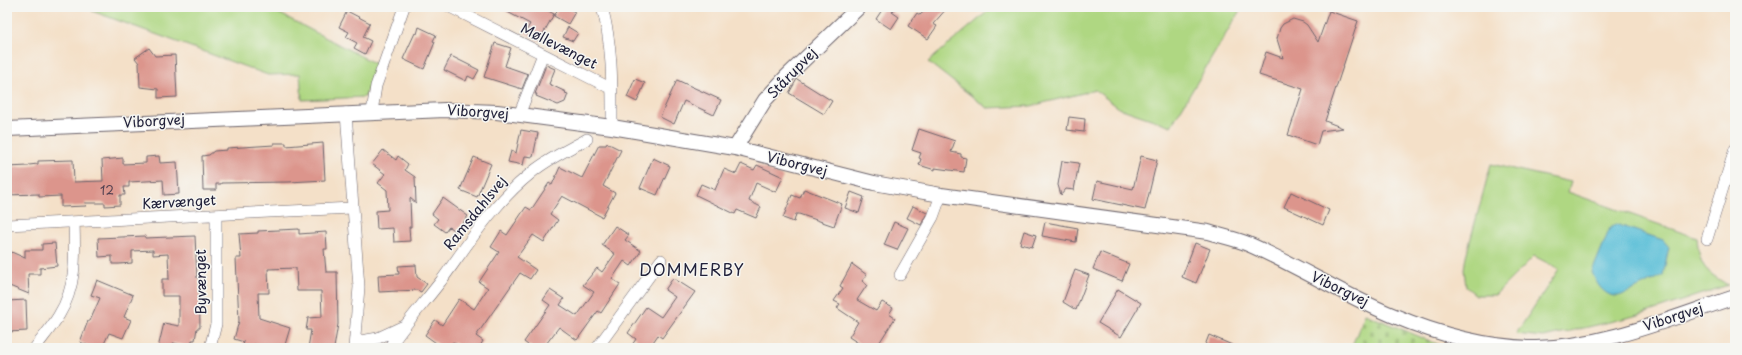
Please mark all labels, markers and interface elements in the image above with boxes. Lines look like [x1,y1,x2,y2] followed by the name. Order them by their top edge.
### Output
[517,17,602,74] street label: Møllevænget
[762,42,821,103] street label: Stårupvej
[446,99,510,124] street label: Viborgvej
[122,108,186,133] street label: Viborgvej
[765,146,830,181] street label: Viborgvej
[438,171,511,254] street label: Ramsdahlsvej
[100,181,114,199] house number: 12
[141,189,217,214] street label: Kærvænget
[190,249,211,315] street label: Byvænget
[639,257,745,281] district label: DOMMERBY
[1308,266,1373,312] street label: Viborgvej
[1640,297,1706,336] street label: Viborgvej

